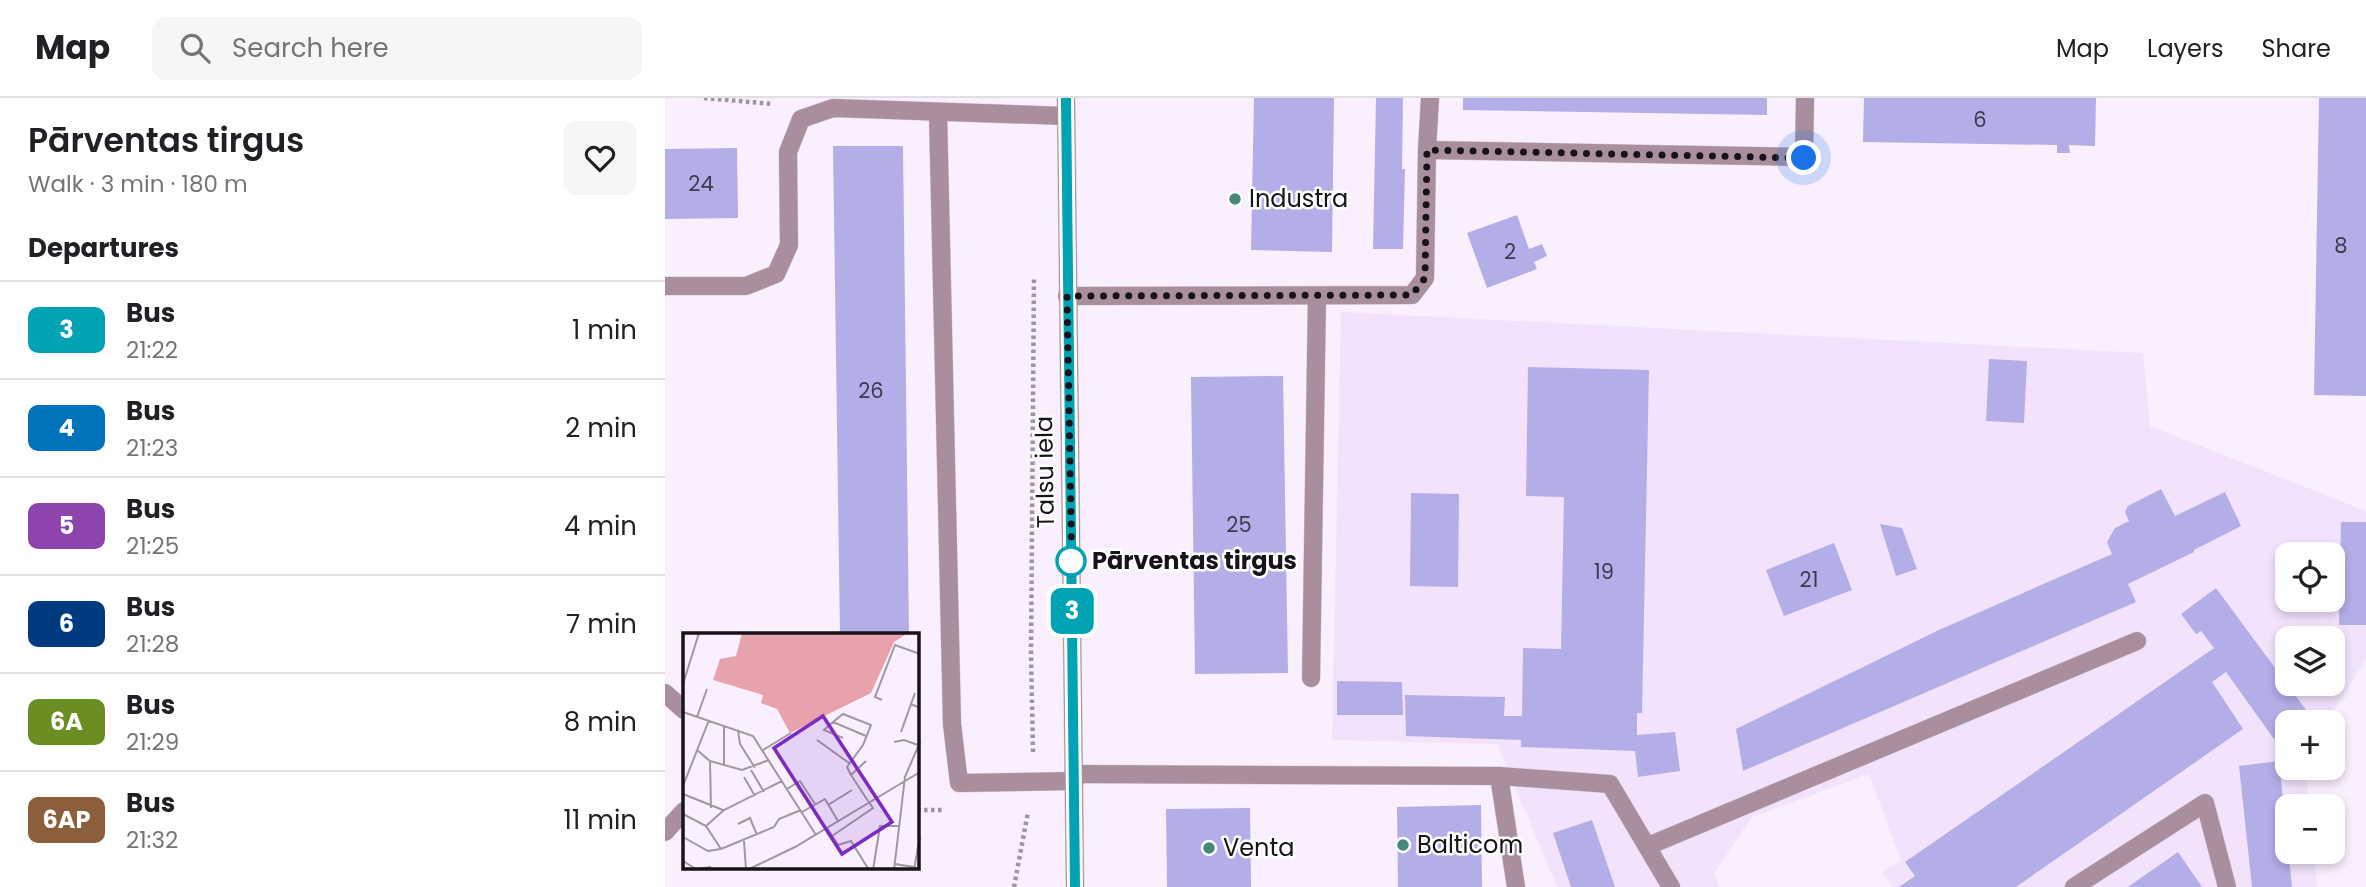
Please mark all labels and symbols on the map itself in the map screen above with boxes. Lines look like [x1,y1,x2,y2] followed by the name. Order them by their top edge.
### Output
[1973,105,1987,134] house number: 6
[1786,140,1821,175] your location
[688,169,714,198] house number: 24
[1249,182,1348,215] place label: Industra
[1227,191,1243,207] marker: Industra
[2334,231,2348,260] house number: 8
[1504,237,1516,266] house number: 2
[858,376,884,405] house number: 26
[1027,416,1062,528] street label: Talsu iela
[1226,510,1252,539] house number: 25
[1092,544,1297,577] place label: Pārventas tirgus
[1056,546,1086,576] marker: Pārventas tirgus
[1594,557,1614,586] house number: 19
[1800,565,1818,594] house number: 21
[1049,588,1095,634] line badge: 3
[683,633,919,870] inset map
[1417,828,1523,861] place label: Balticom
[1223,831,1294,864] place label: Venta
[1395,837,1411,853] marker: Balticom
[1201,840,1217,856] marker: Venta

